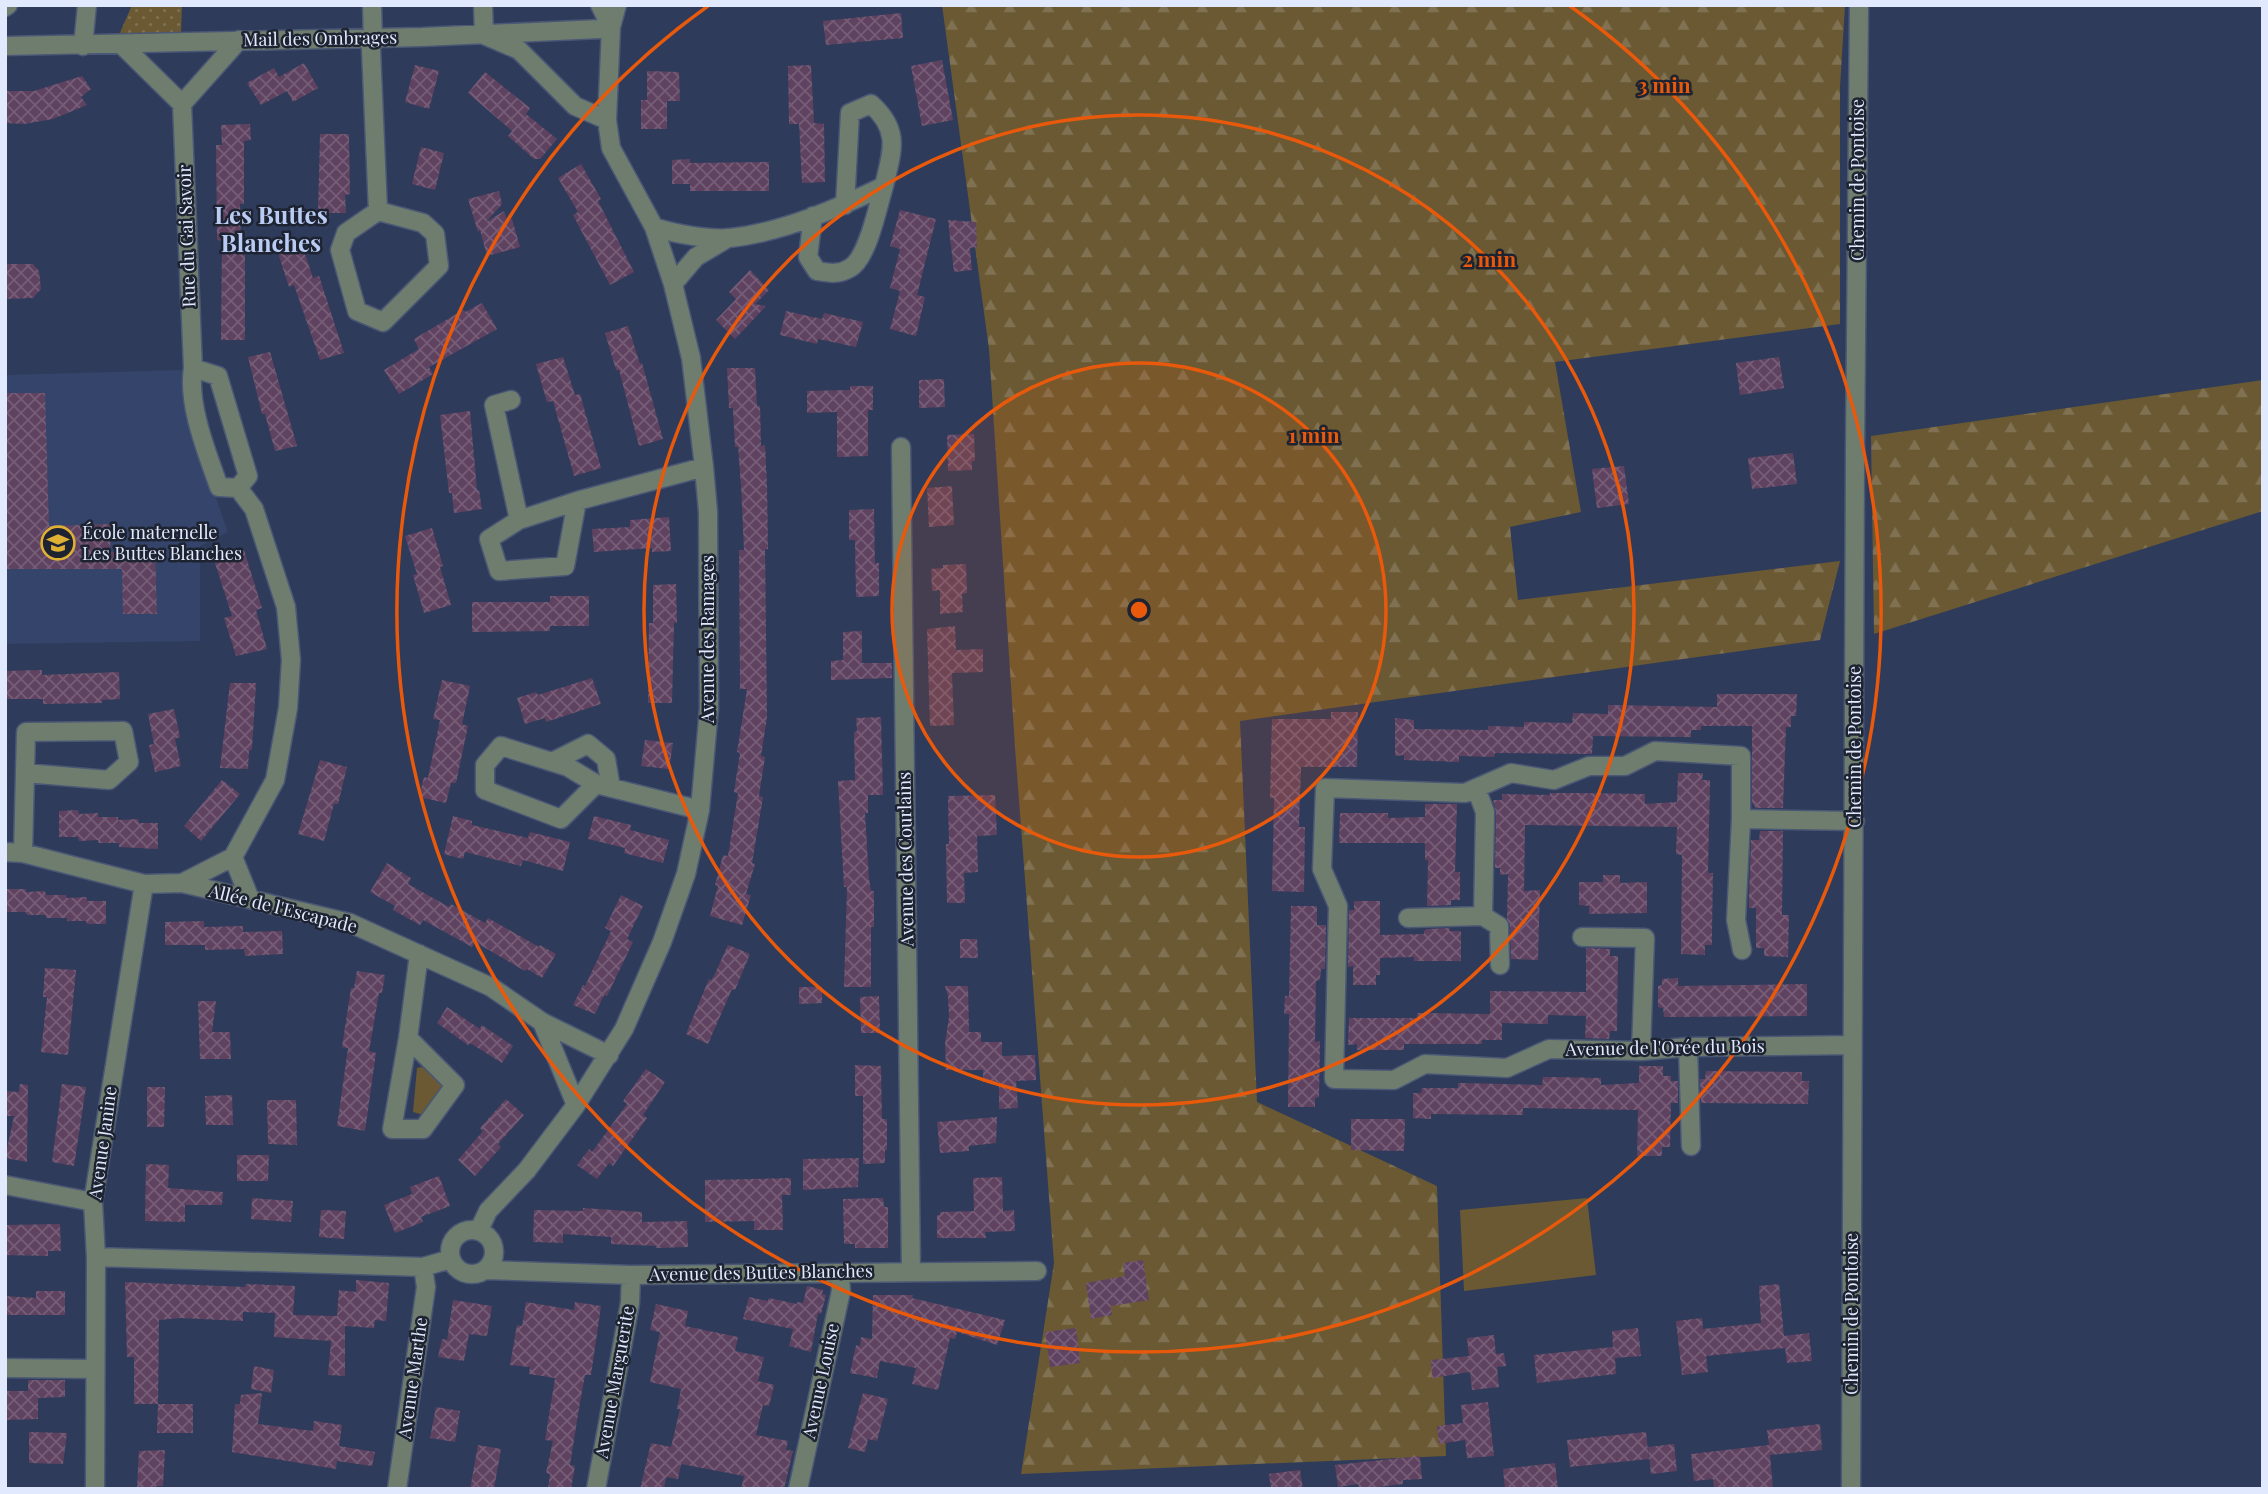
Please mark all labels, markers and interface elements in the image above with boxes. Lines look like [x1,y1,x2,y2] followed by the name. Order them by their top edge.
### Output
[243,25,397,51] street label: Mail des Ombrages
[1637,70,1691,98] text: 3 min
[1845,99,1869,261] street label: Chemin de Pontoise
[172,164,200,308] street label: Rue du Gai Savoir
[214,198,328,258] district label: Les Buttes Blanches
[1462,244,1516,272] text: 2 min
[1288,420,1340,448] text: 1 min
[82,520,242,565] place label: École maternelle Les Buttes Blanches
[39,524,77,562] school or university icon: École maternelle Les Buttes Blanches
[695,555,719,724] street label: Avenue des Ramages
[1127,598,1151,622] centre of rings
[1842,666,1866,828] street label: Chemin de Pontoise
[891,772,919,947] street label: Avenue des Courlains
[206,878,360,938] street label: Allée de l'Escapade
[1564,1033,1765,1061] street label: Avenue de l'Orée du Bois
[82,1085,122,1202] street label: Avenue Janine
[1839,1233,1863,1395] street label: Chemin de Pontoise
[648,1258,873,1286] street label: Avenue des Buttes Blanches
[589,1304,639,1461] street label: Avenue Marguerite
[391,1316,432,1441] street label: Avenue Marthe
[796,1321,844,1442] street label: Avenue Louise

